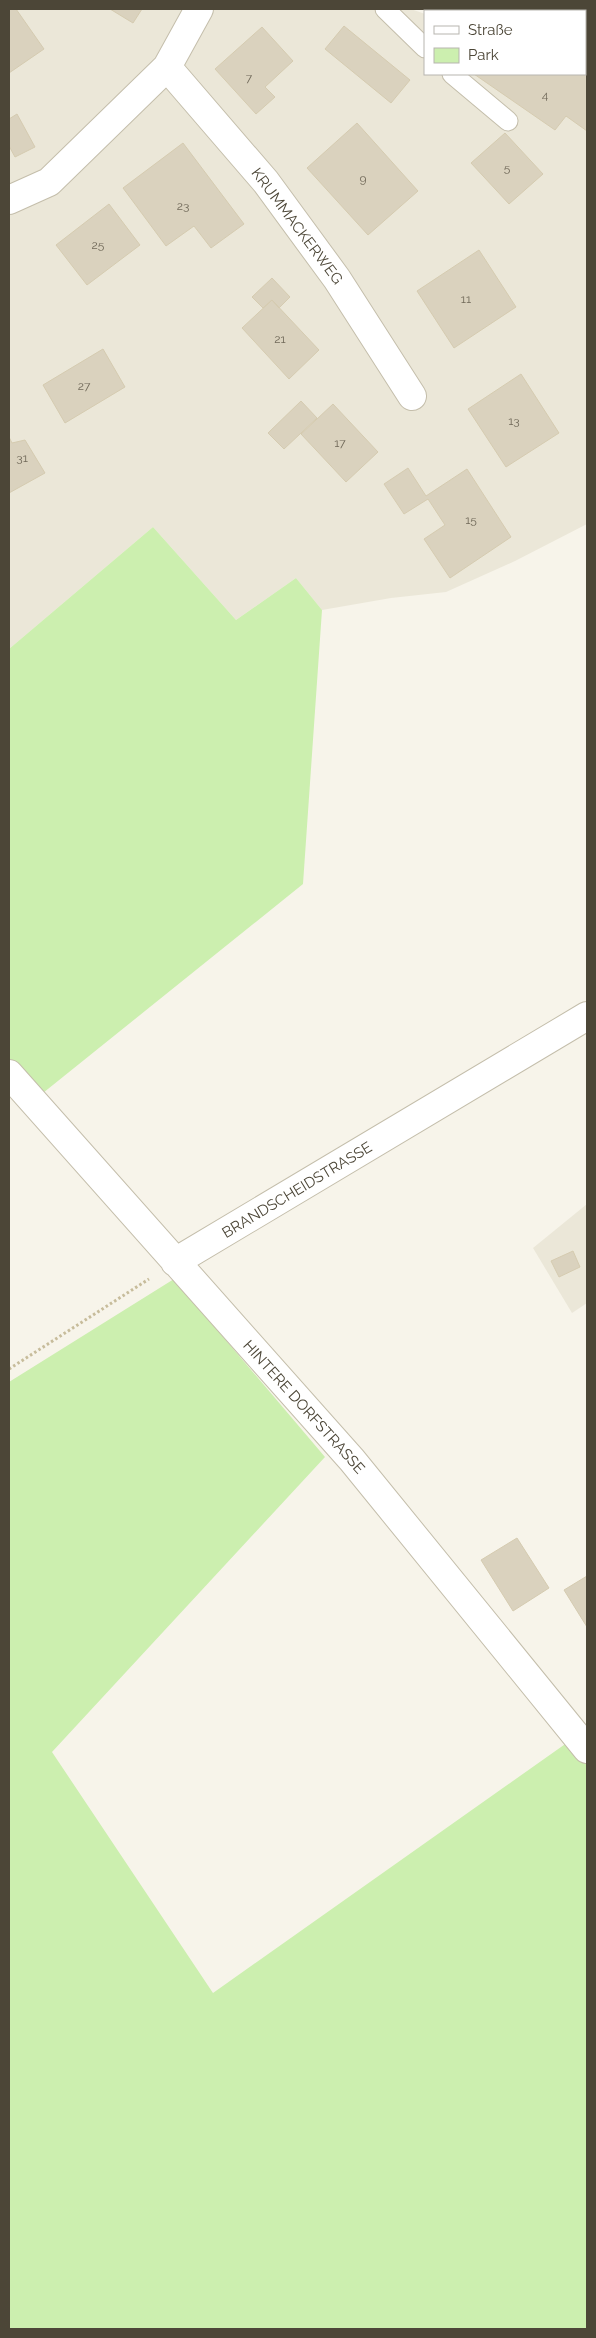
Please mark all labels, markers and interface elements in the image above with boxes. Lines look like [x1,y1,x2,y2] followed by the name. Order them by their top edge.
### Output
[424,10,586,75] legend
[468,21,513,39] text: Straße
[468,46,499,64] text: Park
[246,71,253,85] house number: 7
[542,88,549,102] house number: 4
[504,161,511,175] house number: 5
[247,164,347,288] street label: KRUMMACKERWEG
[359,172,367,186] house number: 9
[177,199,189,213] house number: 23
[92,238,105,252] house number: 25
[461,292,471,306] house number: 11
[274,332,286,346] house number: 21
[78,379,91,393] house number: 27
[508,414,520,428] house number: 13
[334,436,346,450] house number: 17
[16,451,28,465] house number: 31
[465,513,477,527] house number: 15
[219,1138,375,1242] street label: BRANDSCHEIDSTRASSE
[239,1337,369,1477] street label: HINTERE DORFSTRASSE

